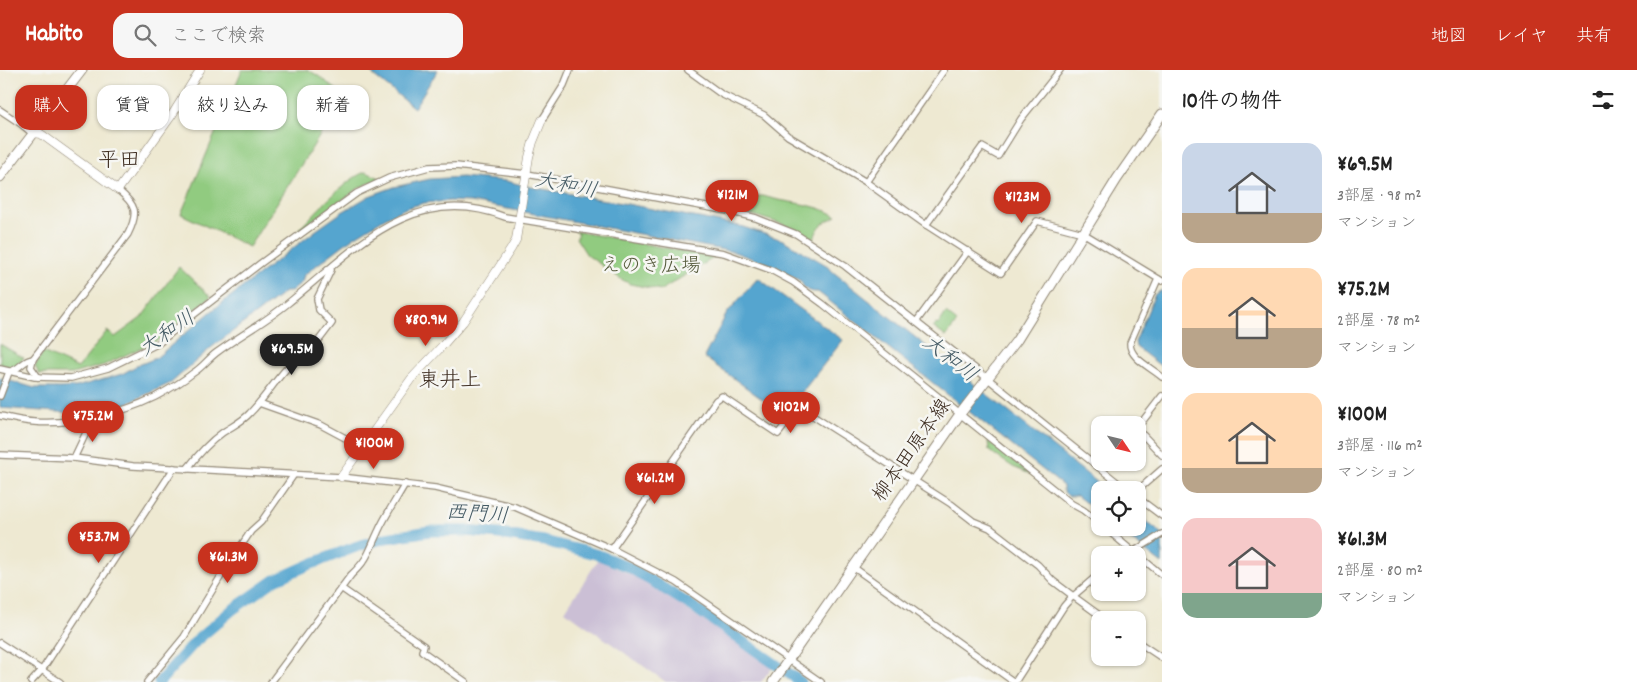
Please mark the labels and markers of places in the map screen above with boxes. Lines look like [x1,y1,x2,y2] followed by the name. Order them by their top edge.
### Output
[697,180,767,222] pin: ¥121M
[987,182,1057,224] pin: ¥123M
[385,304,467,347] pin: ¥80.9M
[251,334,333,376] pin: ¥69.5M
[756,392,826,434] pin: ¥102M
[52,400,134,443] pin: ¥75.2M
[339,428,409,470] pin: ¥100M
[614,462,696,505] pin: ¥61.2M
[58,522,140,564] pin: ¥53.7M
[187,542,269,584] pin: ¥61.3M

